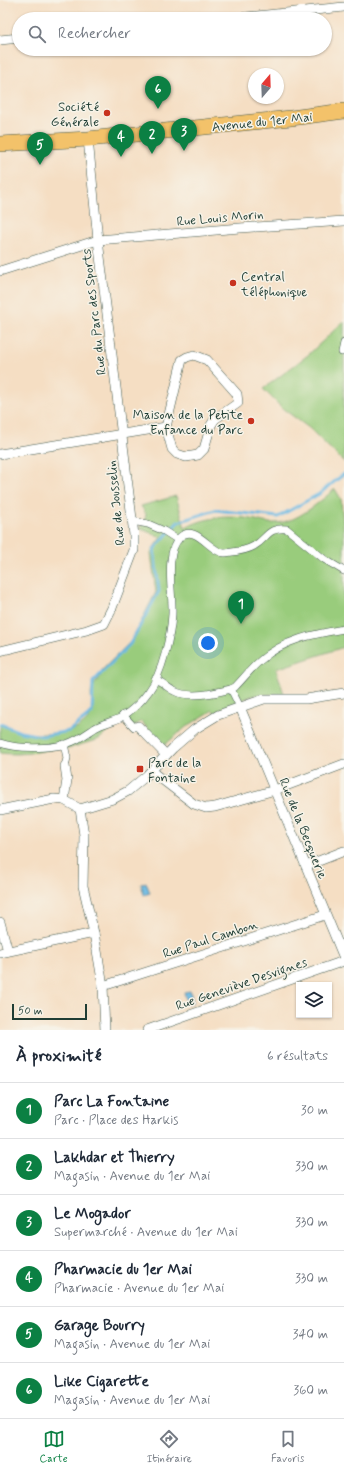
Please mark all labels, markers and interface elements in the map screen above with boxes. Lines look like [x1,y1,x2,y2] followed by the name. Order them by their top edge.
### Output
[12,12,332,56] search box
[26,23,48,45] icon: search
[58,24,131,44] text: Rechercher
[248,68,284,104] north arrow
[145,76,171,109] pin: 6
[51,99,99,131] place label: Société Générale
[102,108,112,118] marker: Société Générale
[211,109,313,136] street label: Avenue du 1er Mai
[171,118,197,151] pin: 3
[139,121,165,154] pin: 2
[108,124,134,157] pin: 4
[27,132,53,165] pin: 5
[176,206,264,231] street label: Rue Louis Morin
[78,247,111,376] street label: Rue du Parc des Sports
[240,269,307,301] place label: Central téléphonique
[228,278,238,288] marker: Central téléphonique
[133,407,243,439] place label: Maison de la Petite Enfance du Parc
[246,416,256,426] marker: Maison de la Petite Enfance du Parc
[104,459,129,546] street label: Rue de Jousselin
[228,591,254,624] pin: 1
[198,633,218,653] your location
[148,755,201,787] place label: Parc de la Fontaine
[135,764,145,774] marker: Parc de la Fontaine
[275,776,331,882] street label: Rue de la Becquerie
[161,916,260,963] street label: Rue Paul Cambon
[173,954,310,1017] street label: Rue Geneviève Desvignes
[296,982,332,1018] map controls
[296,982,332,1018] button: layers
[12,1002,87,1021] scale bar
[18,1004,43,1018] text: 50 m
[16,1045,101,1067] text: À proximité
[267,1048,328,1065] text: 6 résultats
[54,1092,169,1112] text: Parc La Fontaine
[26,1102,32,1119] text: 1
[301,1102,328,1119] text: 30 m
[54,1112,178,1129] text: Parc · Place des Harkis
[54,1148,175,1168] text: Lakhdar et Thierry
[26,1158,32,1175] text: 2
[295,1158,328,1175] text: 330 m
[54,1168,210,1185] text: Magasin · Avenue du 1er Mai
[54,1204,131,1224] text: Le Mogador
[26,1214,32,1231] text: 3
[295,1214,328,1231] text: 330 m
[54,1224,238,1241] text: Supermarché · Avenue du 1er Mai
[54,1260,192,1280] text: Pharmacie du 1er Mai
[25,1270,33,1287] text: 4
[295,1270,328,1287] text: 330 m
[54,1280,224,1297] text: Pharmacie · Avenue du 1er Mai
[54,1316,145,1336] text: Garage Bourry
[25,1326,33,1343] text: 5
[293,1326,328,1343] text: 340 m
[54,1336,210,1353] text: Magasin · Avenue du 1er Mai
[54,1372,149,1392] text: Like Cigarette
[26,1382,32,1399] text: 6
[293,1382,328,1399] text: 360 m
[54,1392,210,1409] text: Magasin · Avenue du 1er Mai
[40,1428,68,1466] tab: Carte
[147,1428,192,1466] tab: Itinéraire
[271,1428,304,1466] tab: Favoris

